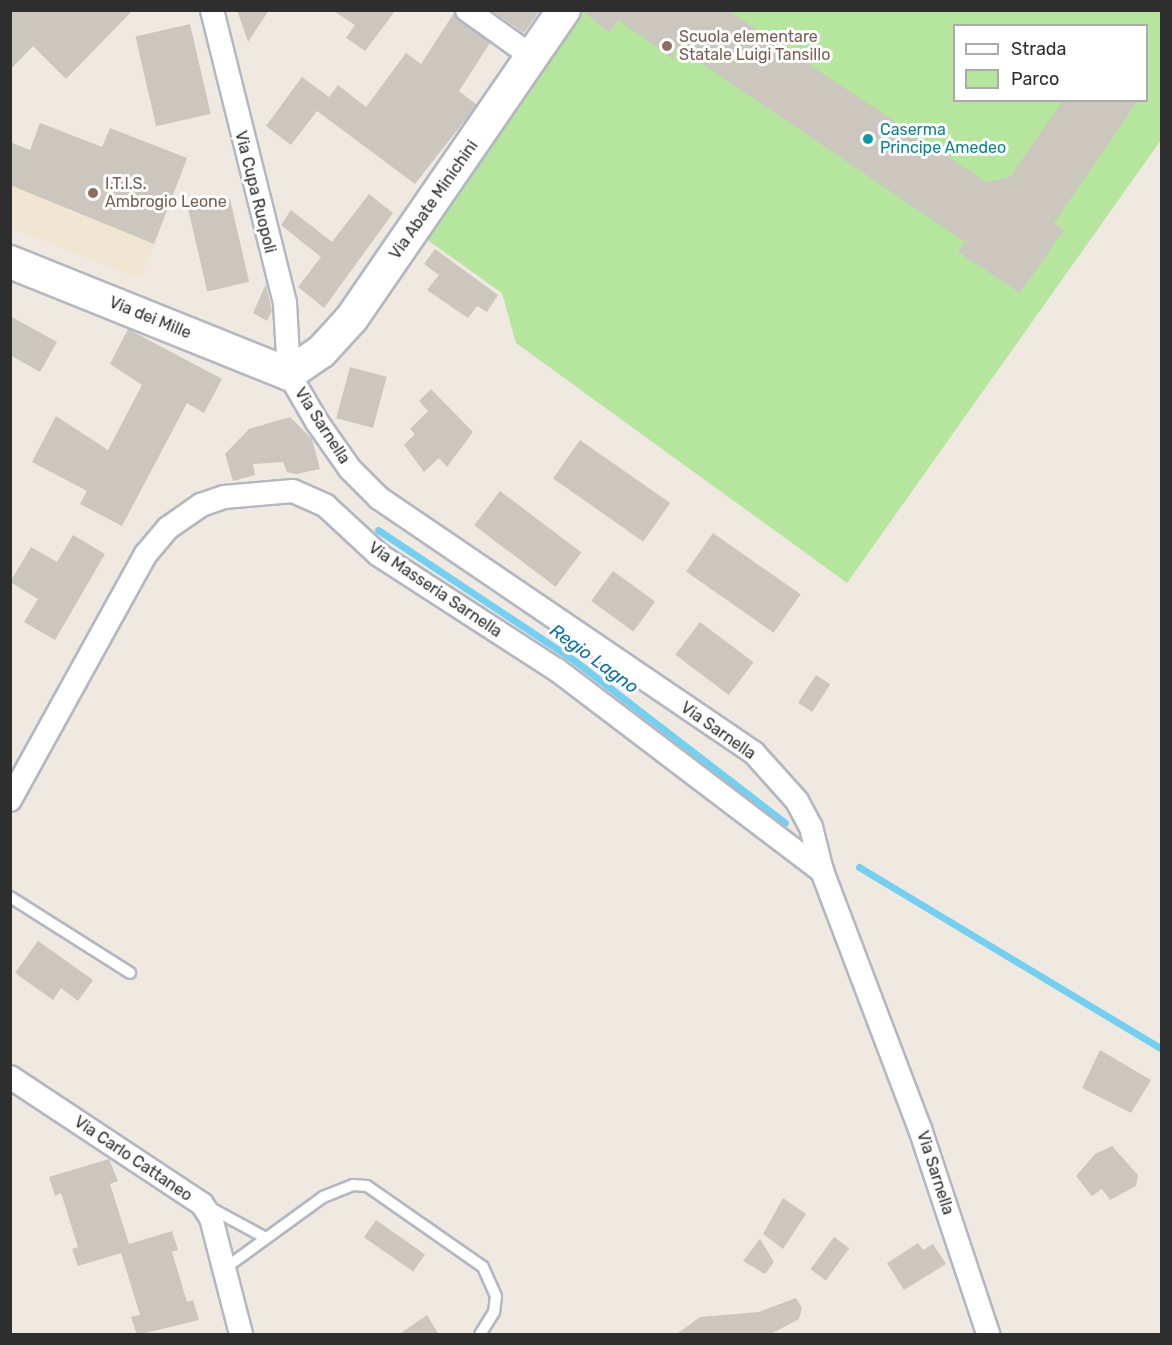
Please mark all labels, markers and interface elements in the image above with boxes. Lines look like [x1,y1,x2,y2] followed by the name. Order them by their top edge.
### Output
[953,24,1148,102] legend
[679,27,831,65] place label: Scuola elementare Statale Luigi Tansillo
[1011,38,1067,60] text: Strada
[660,39,674,53] marker: Scuola elementare Statale Luigi Tansillo
[1011,68,1059,90] text: Parco
[880,120,1007,158] place label: Caserma Principe Amedeo
[231,129,279,255] street label: Via Cupa Ruopoli
[861,132,875,146] marker: Caserma Principe Amedeo
[386,137,482,263] street label: Via Abate Minichini
[105,174,227,212] place label: I.T.I.S. Ambrogio Leone
[86,186,100,200] marker: I.T.I.S. Ambrogio Leone
[106,293,194,343] street label: Via dei Mille
[290,384,354,468] street label: Via Sarnella
[365,538,505,642] street label: Via Masseria Sarnella
[546,620,642,698] water label: Regio Lagno
[677,698,759,764] street label: Via Sarnella
[70,1112,196,1206] street label: Via Carlo Cattaneo
[912,1129,958,1217] street label: Via Sarnella

